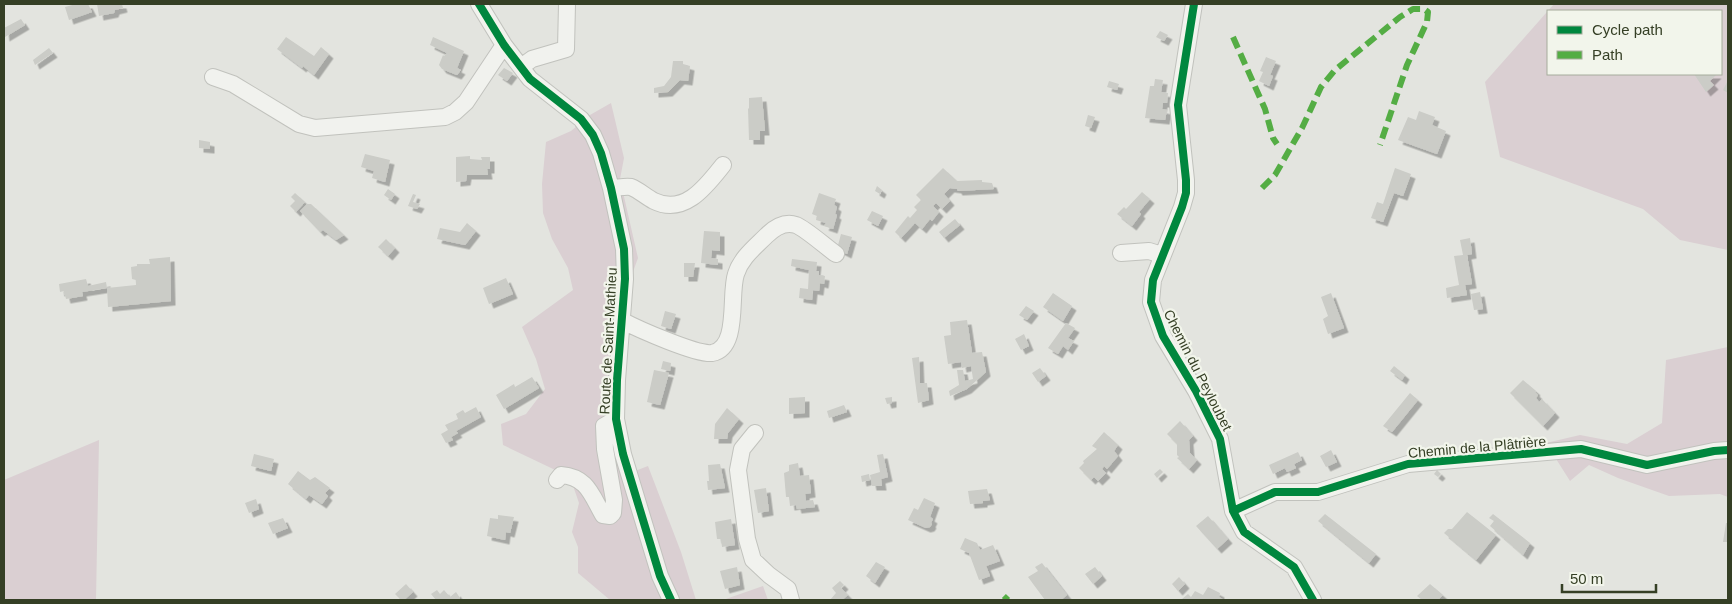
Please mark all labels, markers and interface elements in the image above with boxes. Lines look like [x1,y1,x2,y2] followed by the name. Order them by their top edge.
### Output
[1547,10,1722,75] legend
[1592,21,1663,38] text: Cycle path
[1592,46,1623,63] text: Path
[596,267,620,415] street label: Route de Saint-Mathieu
[1160,307,1236,433] street label: Chemin du Peyloubet
[1407,433,1547,461] street label: Chemin de la Plâtrière
[1562,562,1656,594] scale bar
[1570,570,1603,587] text: 50 m

